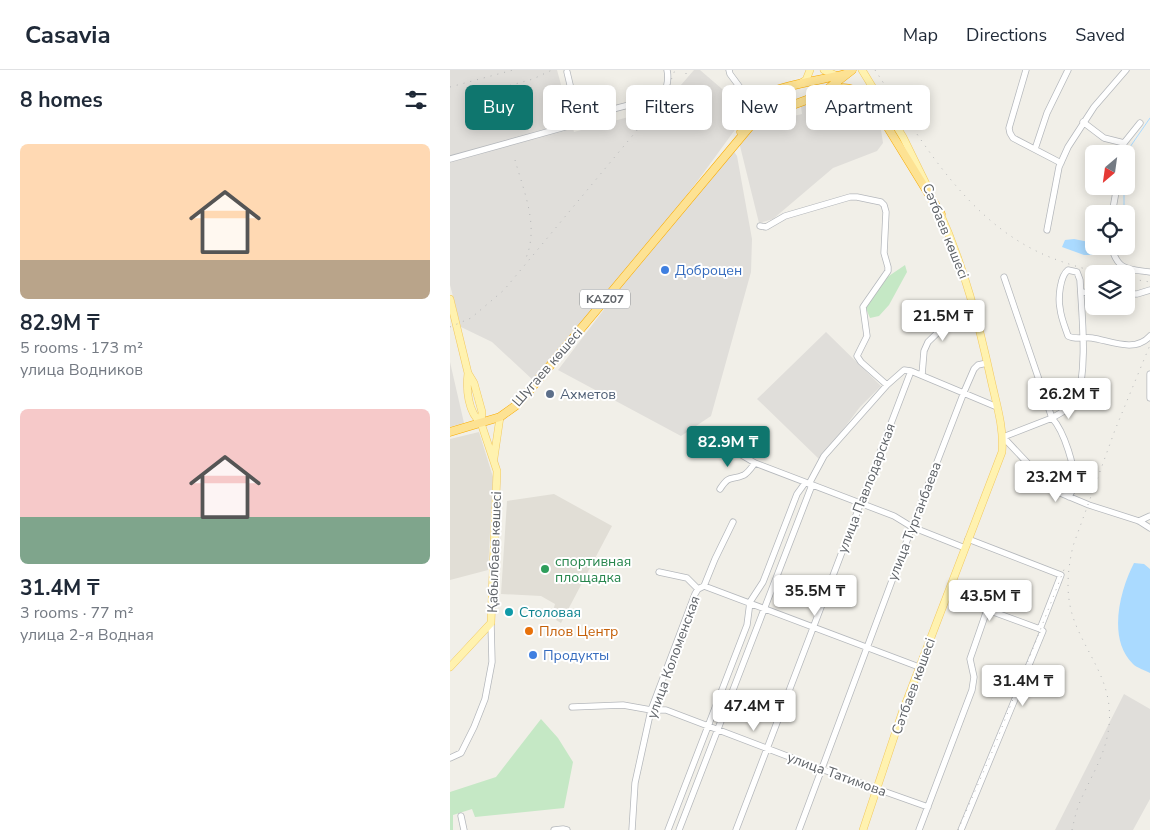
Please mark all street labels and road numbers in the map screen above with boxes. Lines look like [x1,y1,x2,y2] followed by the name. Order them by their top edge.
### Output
[918,181,973,282] street label: Сәтбаев көшесі
[580,290,630,308] road number: KAZ07
[508,324,587,411] street label: Шугаев көшесі
[833,421,900,556] street label: улица Павлодарская
[883,459,946,583] street label: улица Турганбаева
[483,491,506,613] street label: Қабылбаев көшесі
[642,593,705,721] street label: улица Коломенская
[887,635,940,737] street label: Сәтбаев көшесі
[785,748,889,801] street label: улица Татимова

